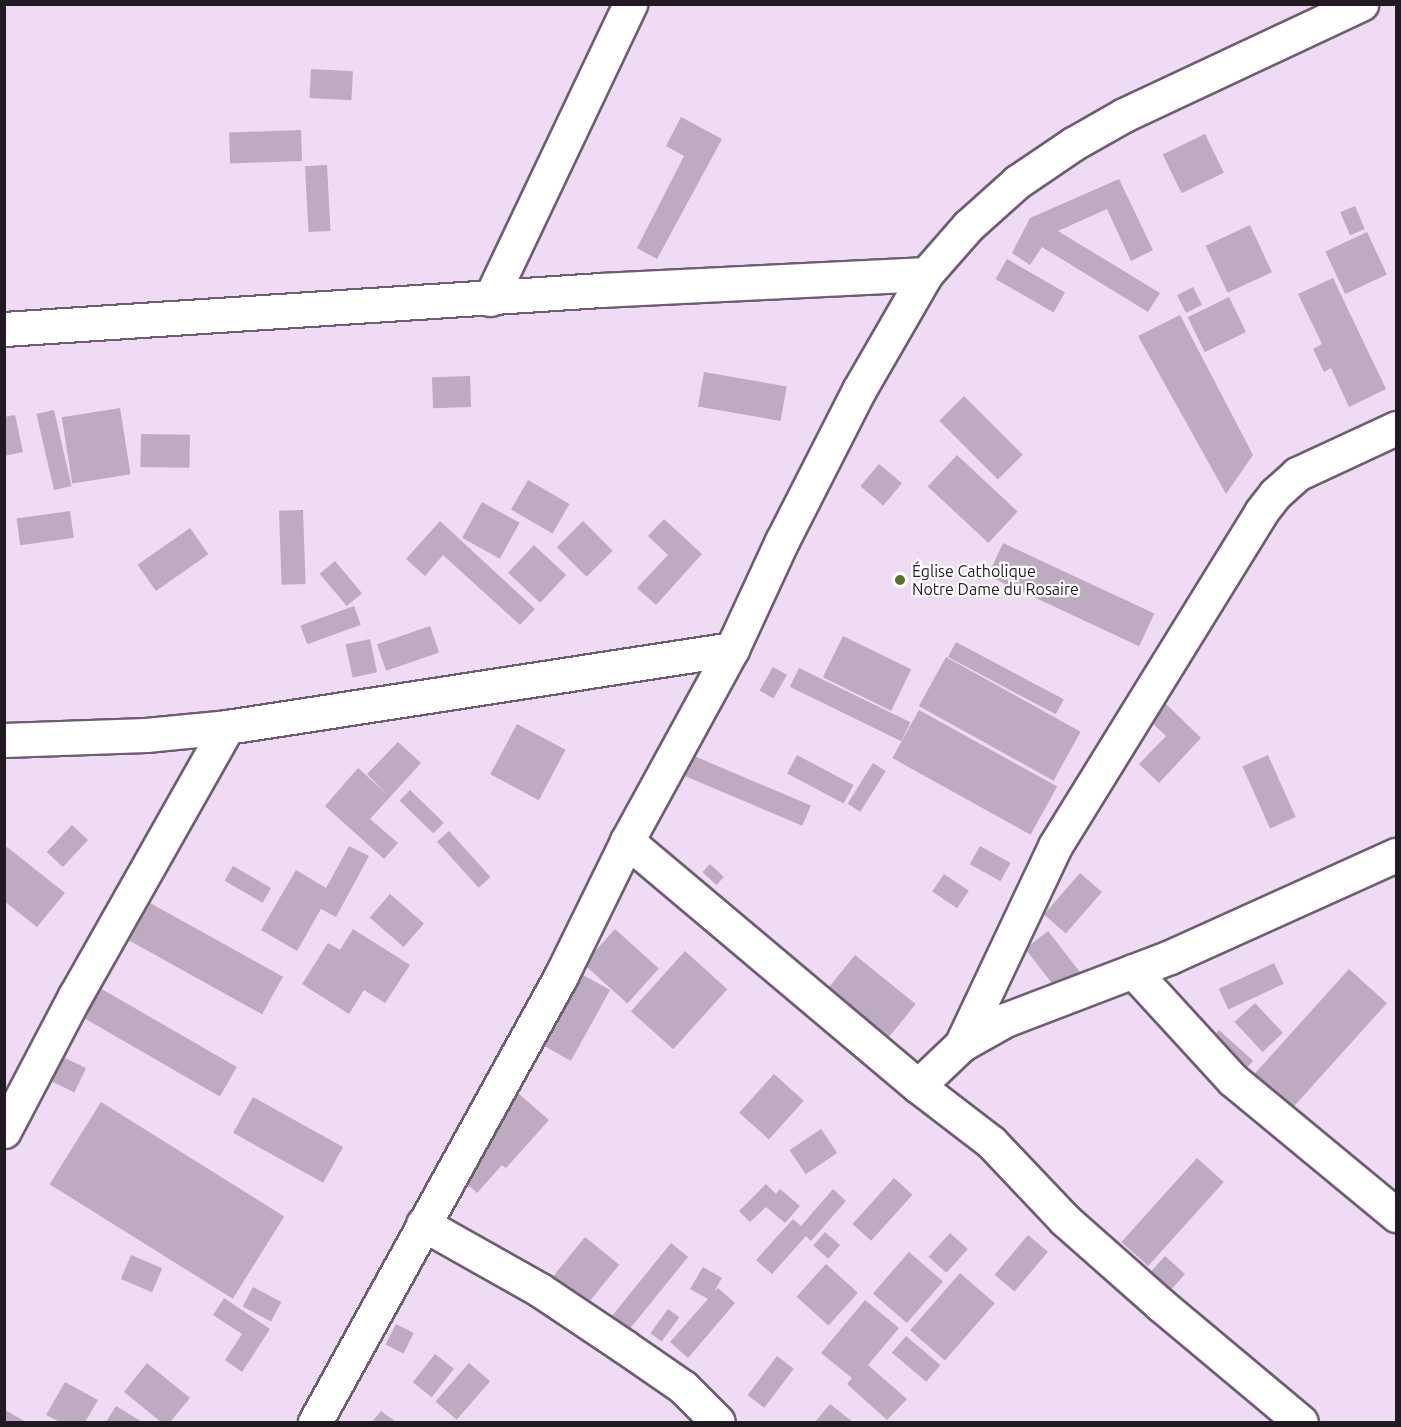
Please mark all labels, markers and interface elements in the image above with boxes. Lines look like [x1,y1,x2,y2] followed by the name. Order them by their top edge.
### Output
[912,561,1079,599] place label: Église Catholique Notre Dame du Rosaire
[893,573,907,587] marker: Église Catholique Notre Dame du Rosaire

